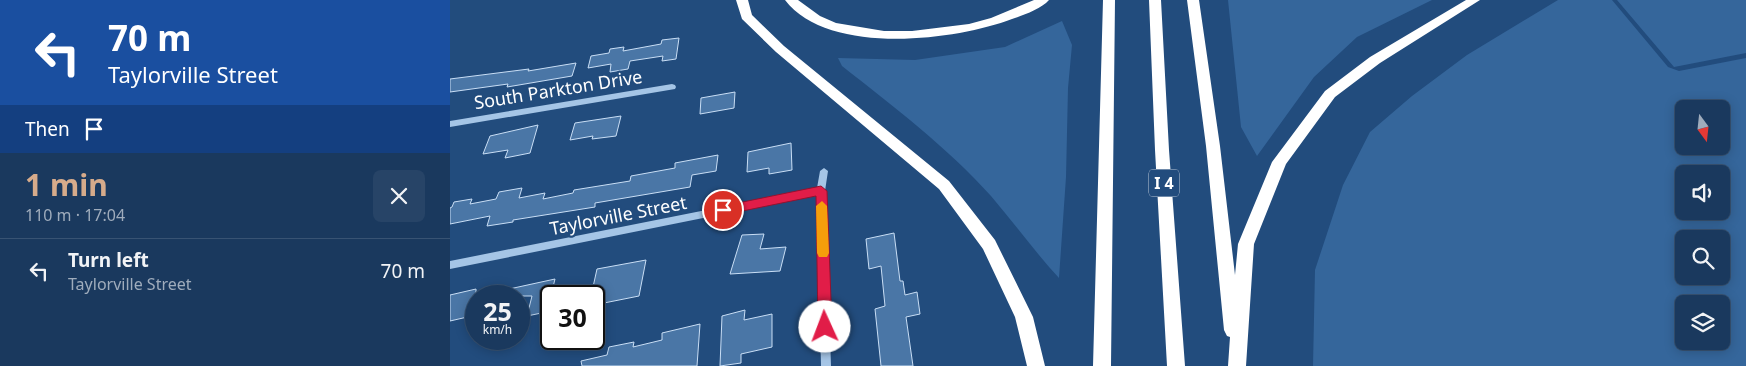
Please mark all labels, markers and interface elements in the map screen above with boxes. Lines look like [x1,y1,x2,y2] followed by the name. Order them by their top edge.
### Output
[108,14,191,61] text: 70 m
[25,20,90,85] icon: left
[108,59,278,89] text: Taylorville Street
[472,64,644,114] street label: South Parkton Drive
[1675,100,1730,155] north arrow
[1675,100,1730,350] map controls
[80,115,108,143] icon: arrive
[25,116,70,142] text: Then
[25,164,108,205] text: 1 min
[1675,165,1730,220] button: sound
[373,170,425,222] button: close
[1149,170,1179,197] road number: I 4
[702,189,744,231] pin
[547,190,689,240] street label: Taylorville Street
[709,196,737,224] icon: arrive
[25,204,125,226] text: 110 m · 17:04
[1675,230,1730,285] button: search
[68,247,149,273] text: Turn left
[25,257,53,285] icon: left
[381,258,425,284] text: 70 m
[68,273,192,295] text: Taylorville Street
[540,285,605,350] speed limit sign: 30
[483,294,512,328] text: 25
[1675,295,1730,350] button: layers
[798,300,850,352] position arrow
[483,321,512,338] text: km/h

